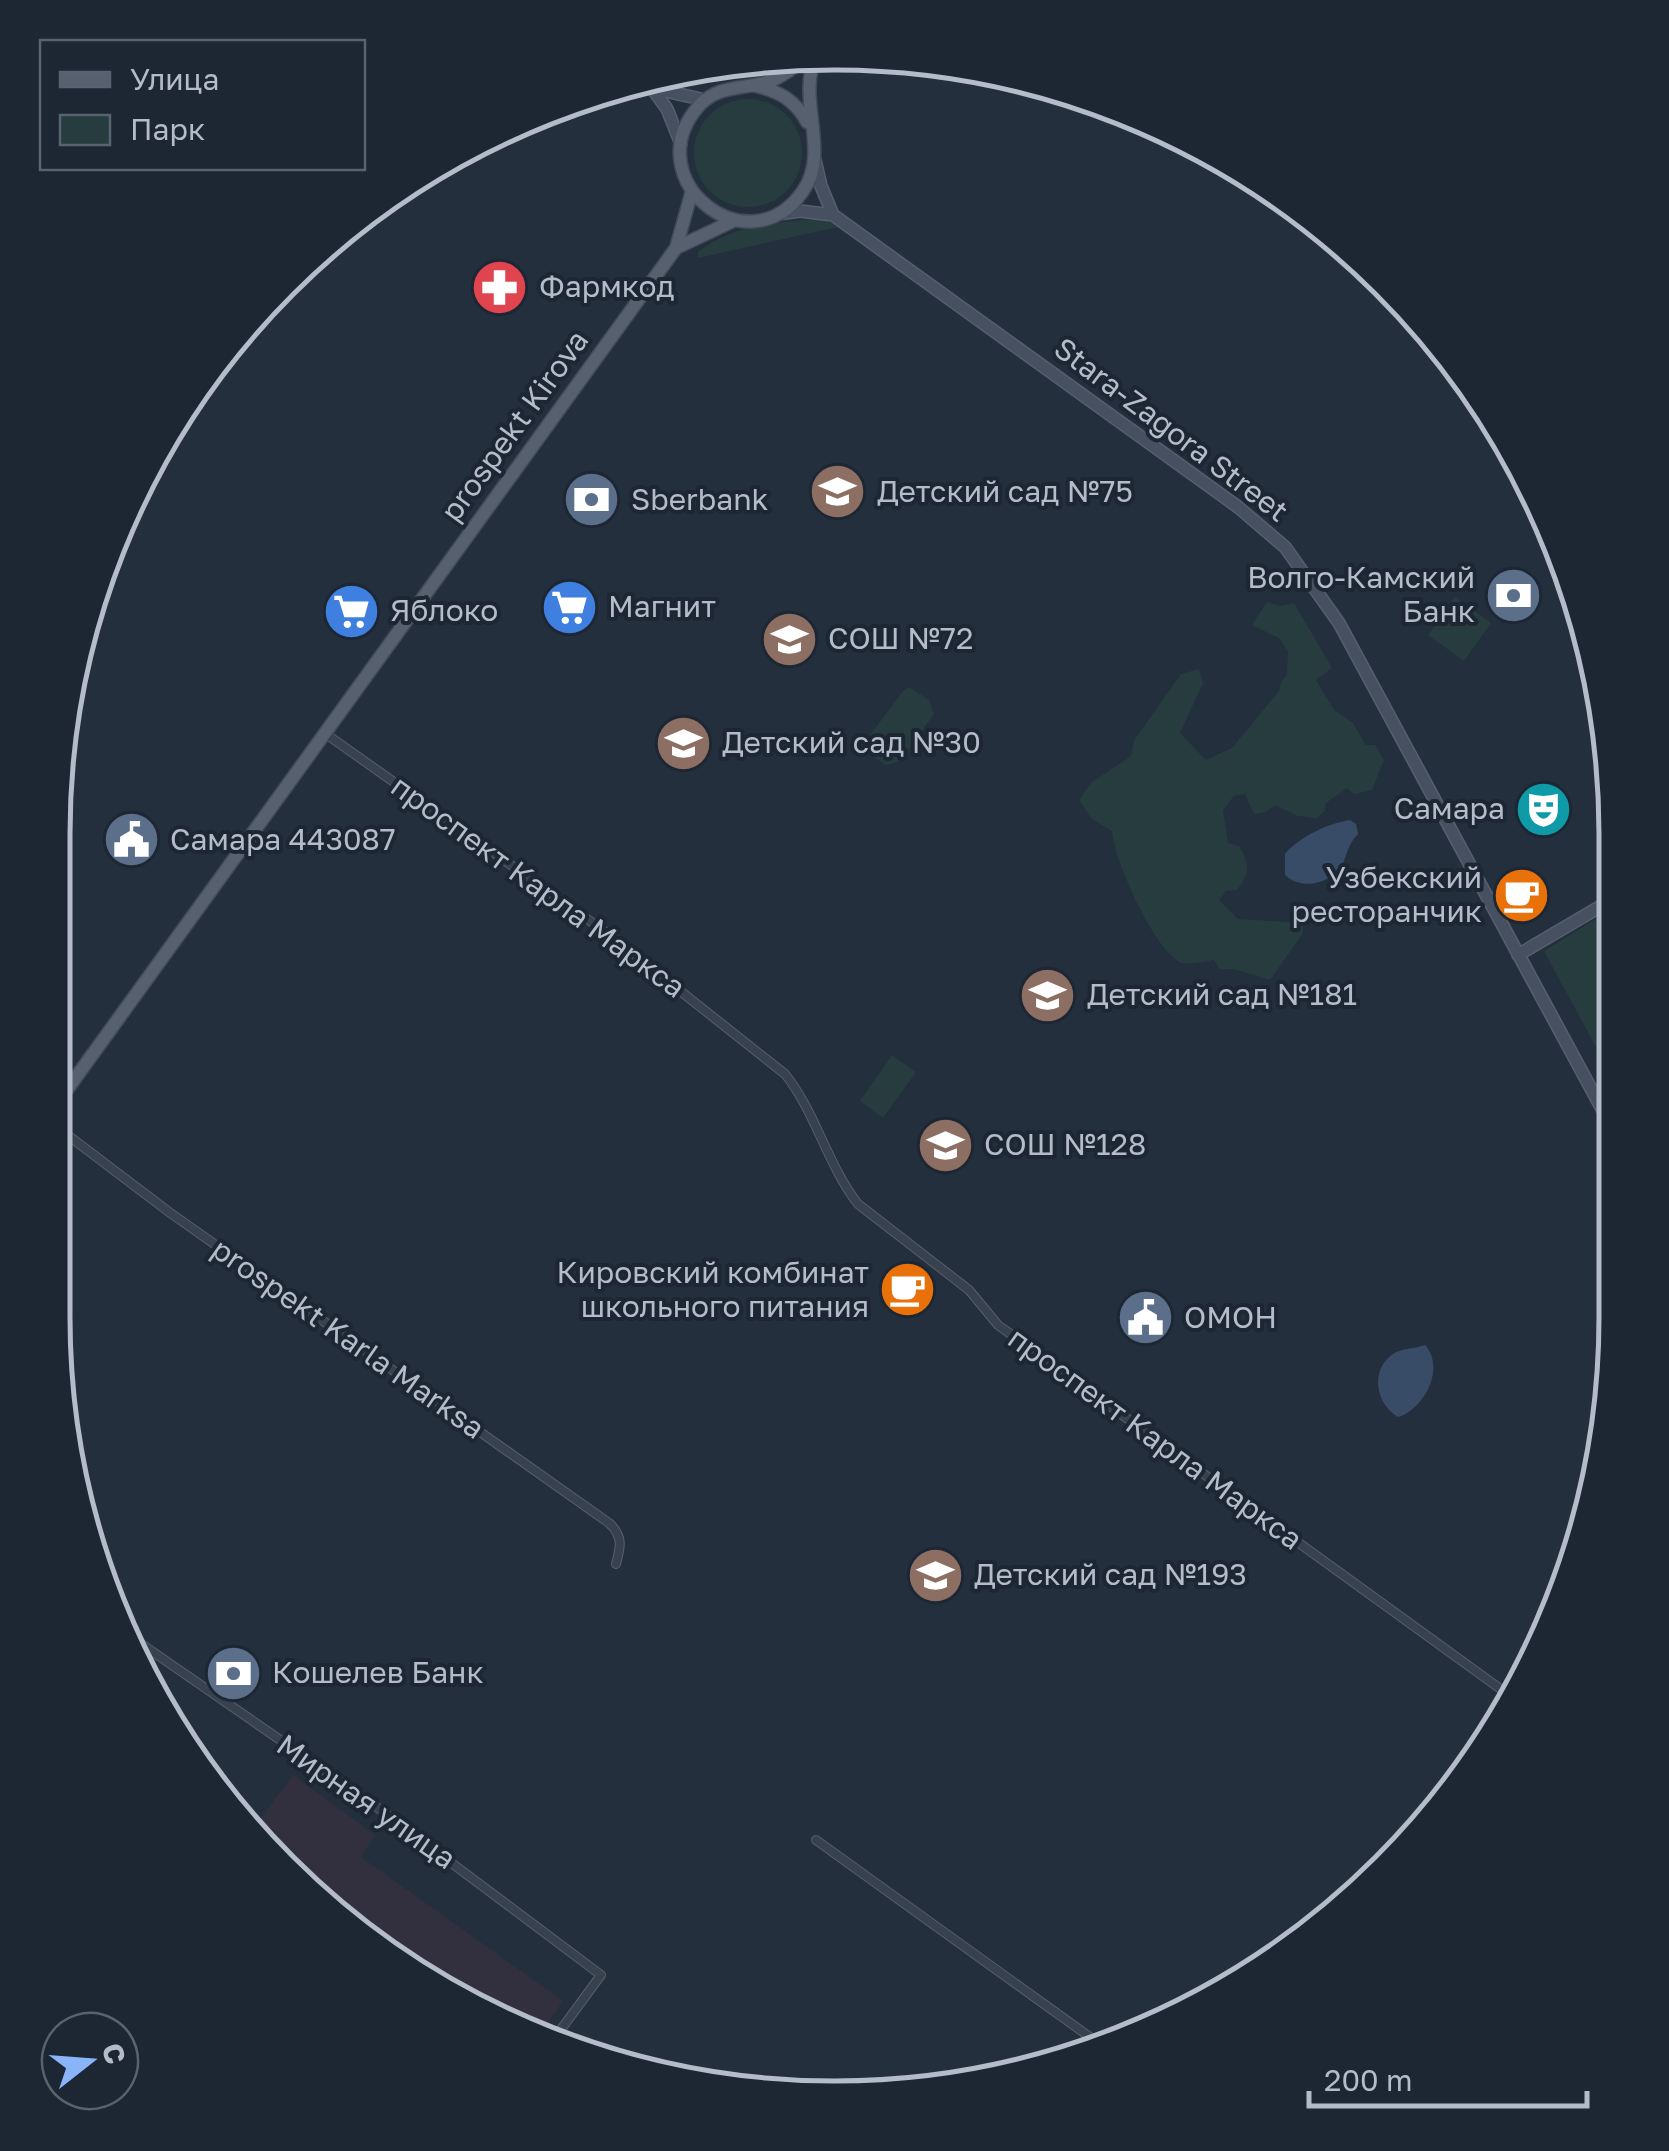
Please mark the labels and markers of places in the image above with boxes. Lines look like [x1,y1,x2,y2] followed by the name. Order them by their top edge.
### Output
[470,257,530,317] pharmacy icon: Фармкод
[539,268,674,304] place label: Фармкод
[808,462,868,522] school or university icon: Детский сад №75
[562,470,622,530] bank icon: Sberbank
[877,473,1133,509] place label: Детский сад №75
[631,481,769,517] place label: Sberbank
[1247,559,1475,629] place label: Волго-Камский Банк
[1484,565,1544,625] bank icon: Волго-Камский Банк
[539,577,599,637] supermarket icon: Магнит
[321,581,381,641] supermarket icon: Яблоко
[608,588,716,624] place label: Магнит
[390,592,498,628] place label: Яблоко
[759,609,819,669] school or university icon: СОШ №72
[828,620,973,656] place label: СОШ №72
[653,713,713,773] school or university icon: Детский сад №30
[722,724,981,760] place label: Детский сад №30
[1514,779,1574,839] theatre icon: Самара
[1394,790,1505,826] place label: Самара
[101,810,161,870] public building icon: Самара 443087
[170,821,396,857] place label: Самара 443087
[1292,859,1482,929] place label: Узбекский ресторанчик
[1491,865,1551,925] cafe icon: Узбекский ресторанчик
[1018,965,1078,1025] school or university icon: Детский сад №181
[1087,976,1357,1012] place label: Детский сад №181
[915,1115,975,1175] school or university icon: СОШ №128
[984,1126,1146,1162] place label: СОШ №128
[557,1254,869,1324] place label: Кировский комбинат школьного питания
[878,1260,938,1320] cafe icon: Кировский комбинат школьного питания
[1115,1288,1175,1348] public building icon: ОМОН
[1184,1299,1277,1335] place label: ОМОН
[905,1545,965,1605] school or university icon: Детский сад №193
[974,1556,1247,1592] place label: Детский сад №193
[203,1643,263,1703] bank icon: Кошелев Банк
[272,1654,484,1690] place label: Кошелев Банк

